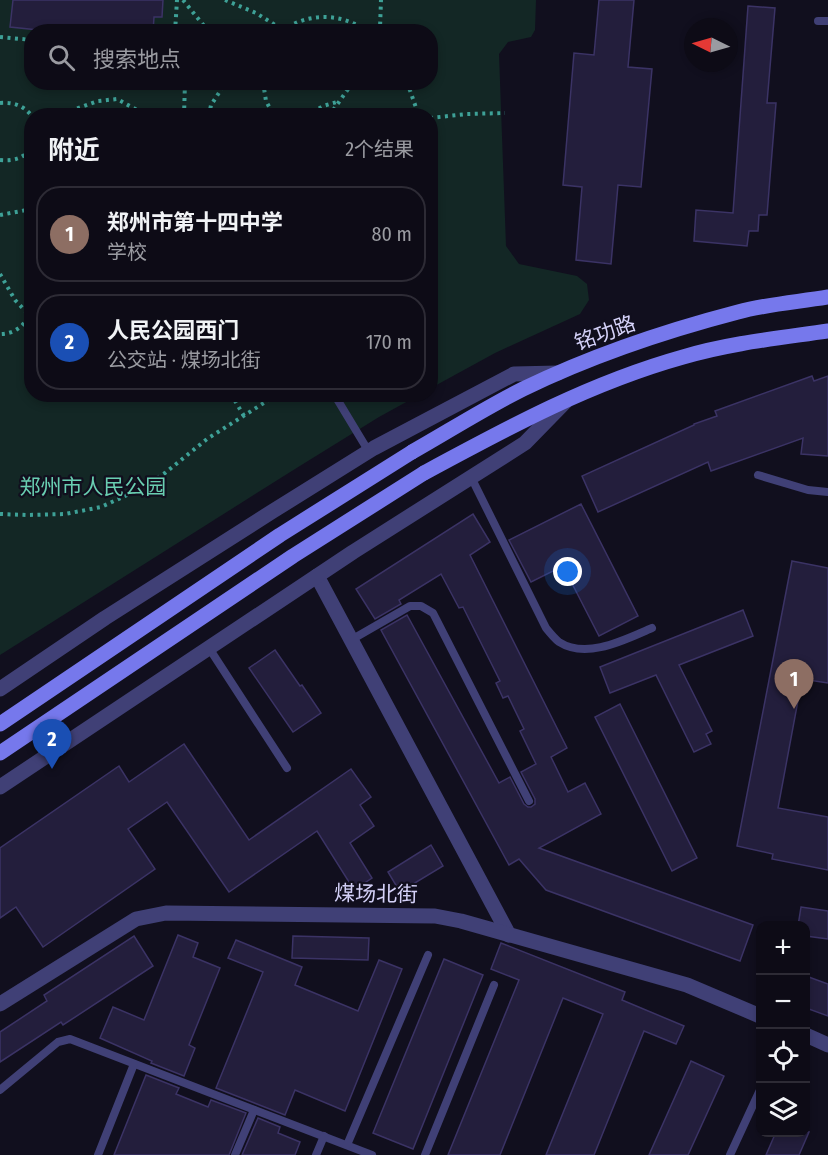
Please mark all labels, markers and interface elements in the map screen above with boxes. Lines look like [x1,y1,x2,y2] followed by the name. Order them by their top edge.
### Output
[684,18,738,72] north arrow
[24,24,438,90] search box
[45,41,78,74] icon: search
[93,46,181,73] text: 搜索地点
[48,135,100,166] text: 附近
[345,137,414,161] text: 2个结果
[107,209,283,236] text: 郑州市第十四中学
[65,222,74,246] text: 1
[372,222,412,246] text: 80 m
[107,240,147,264] text: 学校
[571,310,639,356] street label: 铭功路
[107,317,239,344] text: 人民公园西门
[65,330,74,354] text: 2
[366,330,412,354] text: 170 m
[107,348,261,372] text: 公交站 · 煤场北街
[20,474,167,500] park label: 郑州市人民公园
[553,557,582,586] your location
[774,660,814,709] pin: 1
[32,720,72,769] pin: 2
[334,880,418,908] street label: 煤场北街
[756,921,810,1137] map controls
[756,921,810,975] button: +
[756,975,810,1029] button: −
[756,1029,810,1083] button: locate
[756,1083,810,1137] button: layers

